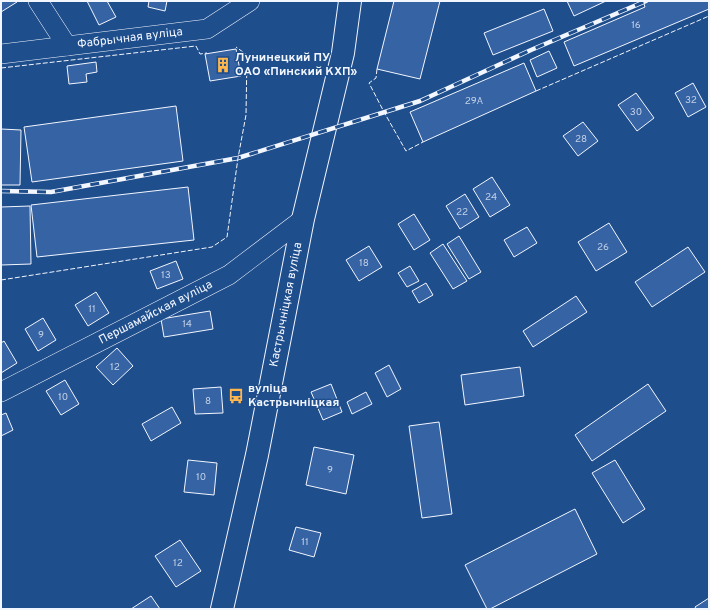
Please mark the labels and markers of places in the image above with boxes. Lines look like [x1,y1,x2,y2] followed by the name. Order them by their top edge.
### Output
[235,50,358,80] place label: Лунинецкий ПУ ОАО «Пинский КХП»
[214,56,232,74] building icon: Лунинецкий ПУ ОАО «Пинский КХП»
[248,381,339,411] place label: вуліца Кастрычніцкая
[227,387,245,405] bus stop icon: вуліца Кастрычніцкая

